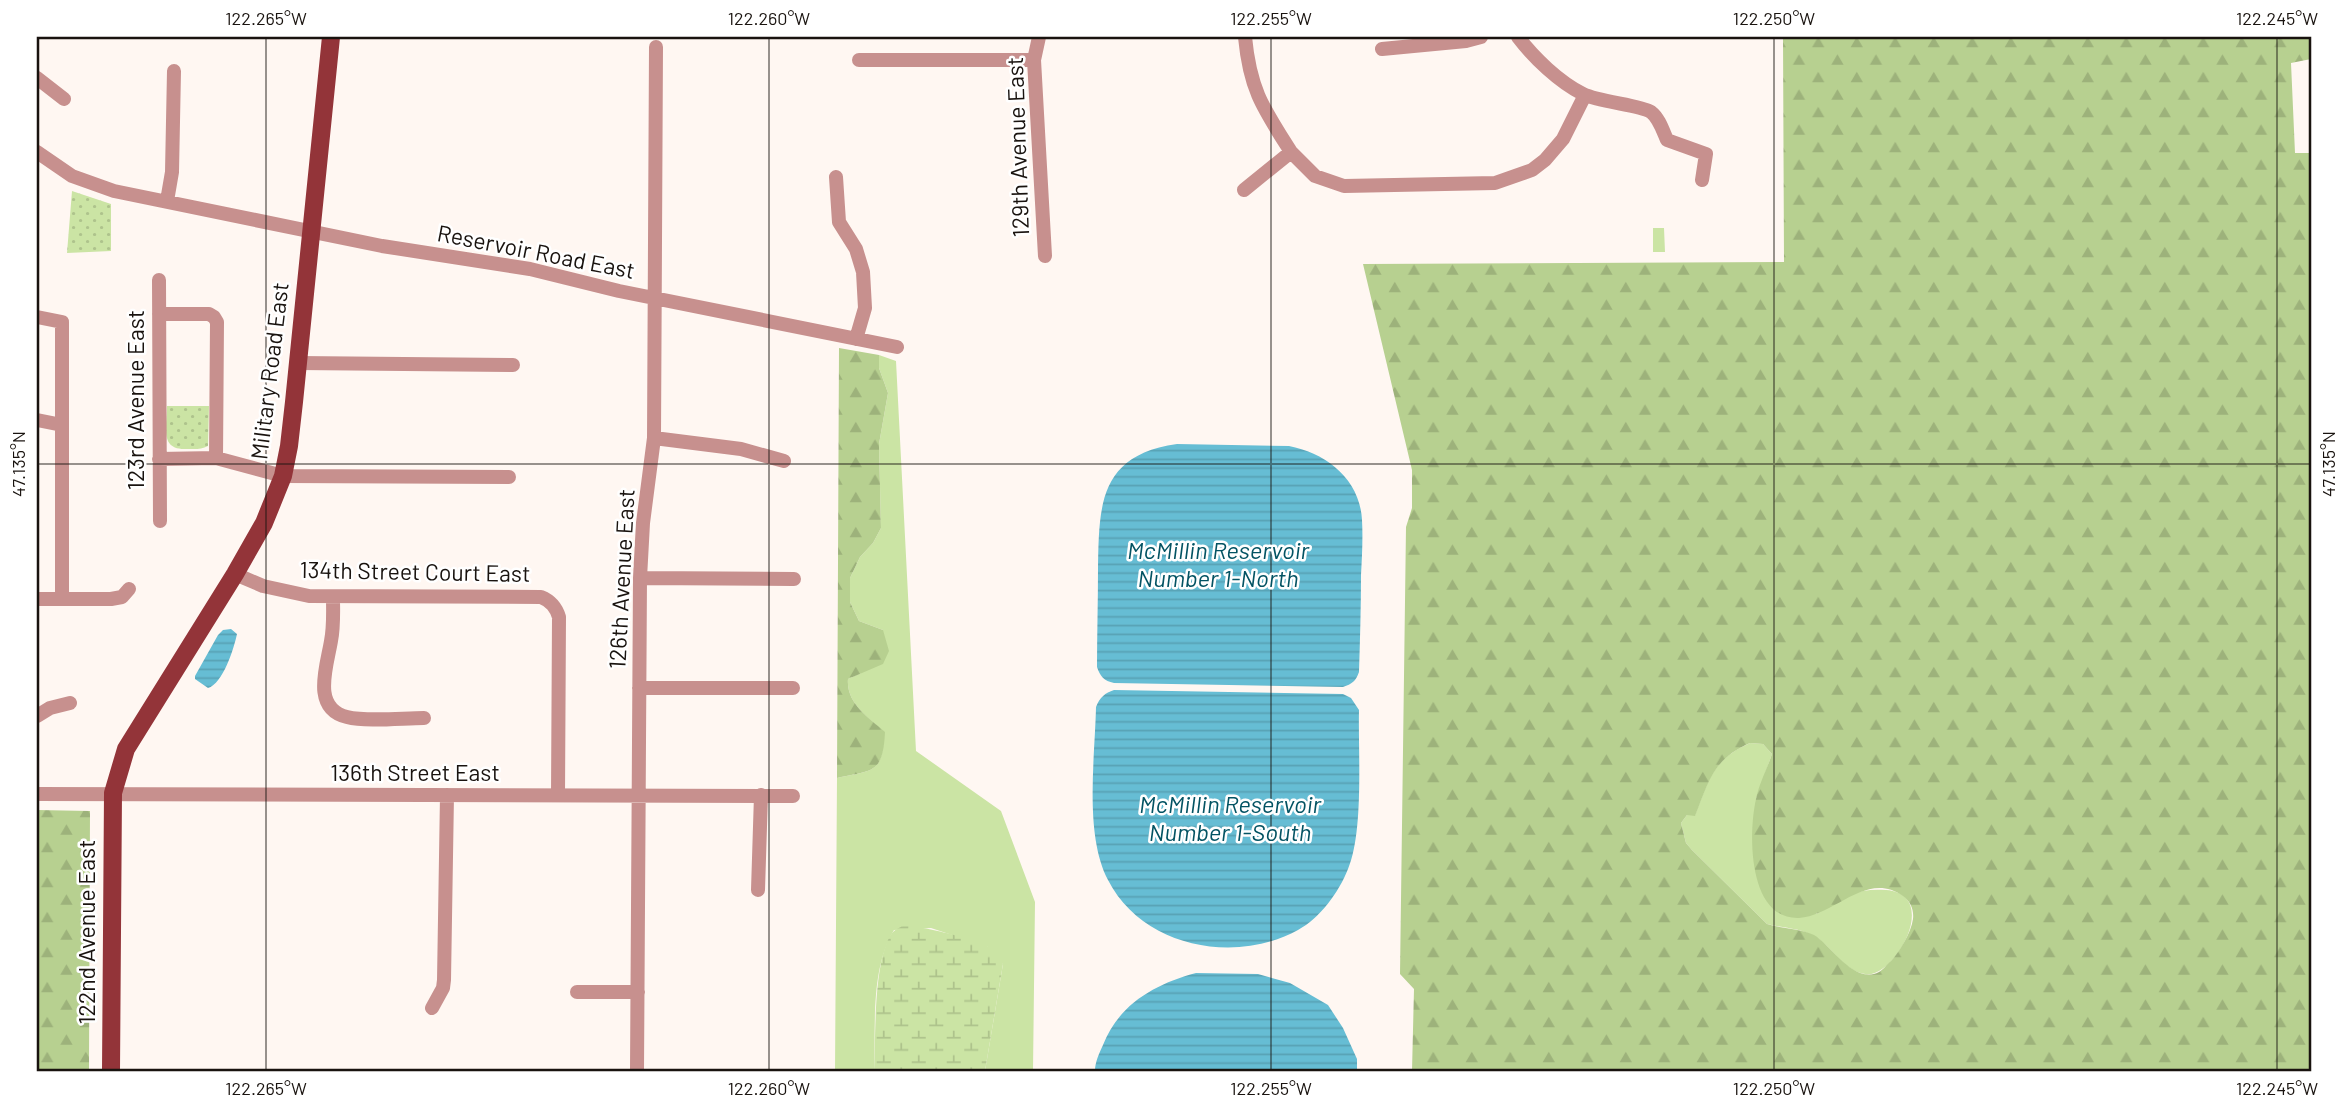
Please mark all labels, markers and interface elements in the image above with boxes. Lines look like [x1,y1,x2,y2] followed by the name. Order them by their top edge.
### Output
[225,7,307,29] text: 122.265°W
[728,7,810,29] text: 122.260°W
[1230,7,1312,29] text: 122.255°W
[1733,7,1815,29] text: 122.250°W
[2236,7,2318,29] text: 122.245°W
[1000,56,1034,238] street label: 129th Avenue East
[435,218,637,284] street label: Reservoir Road East
[244,281,294,461] street label: Military Road East
[121,310,149,490] street label: 123rd Avenue East
[7,431,29,497] text: 47.135°N
[2317,431,2339,497] text: 47.135°N
[602,488,640,670] street label: 126th Avenue East
[1127,535,1311,592] water label: McMillin Reservoir Number 1-North
[299,555,531,587] street label: 134th Street Court East
[330,758,500,786] street label: 136th Street East
[1139,789,1323,846] water label: McMillin Reservoir Number 1-South
[72,840,100,1024] street label: 122nd Avenue East
[225,1077,307,1099] text: 122.265°W
[728,1077,810,1099] text: 122.260°W
[1230,1077,1312,1099] text: 122.255°W
[1733,1077,1815,1099] text: 122.250°W
[2236,1077,2318,1099] text: 122.245°W

